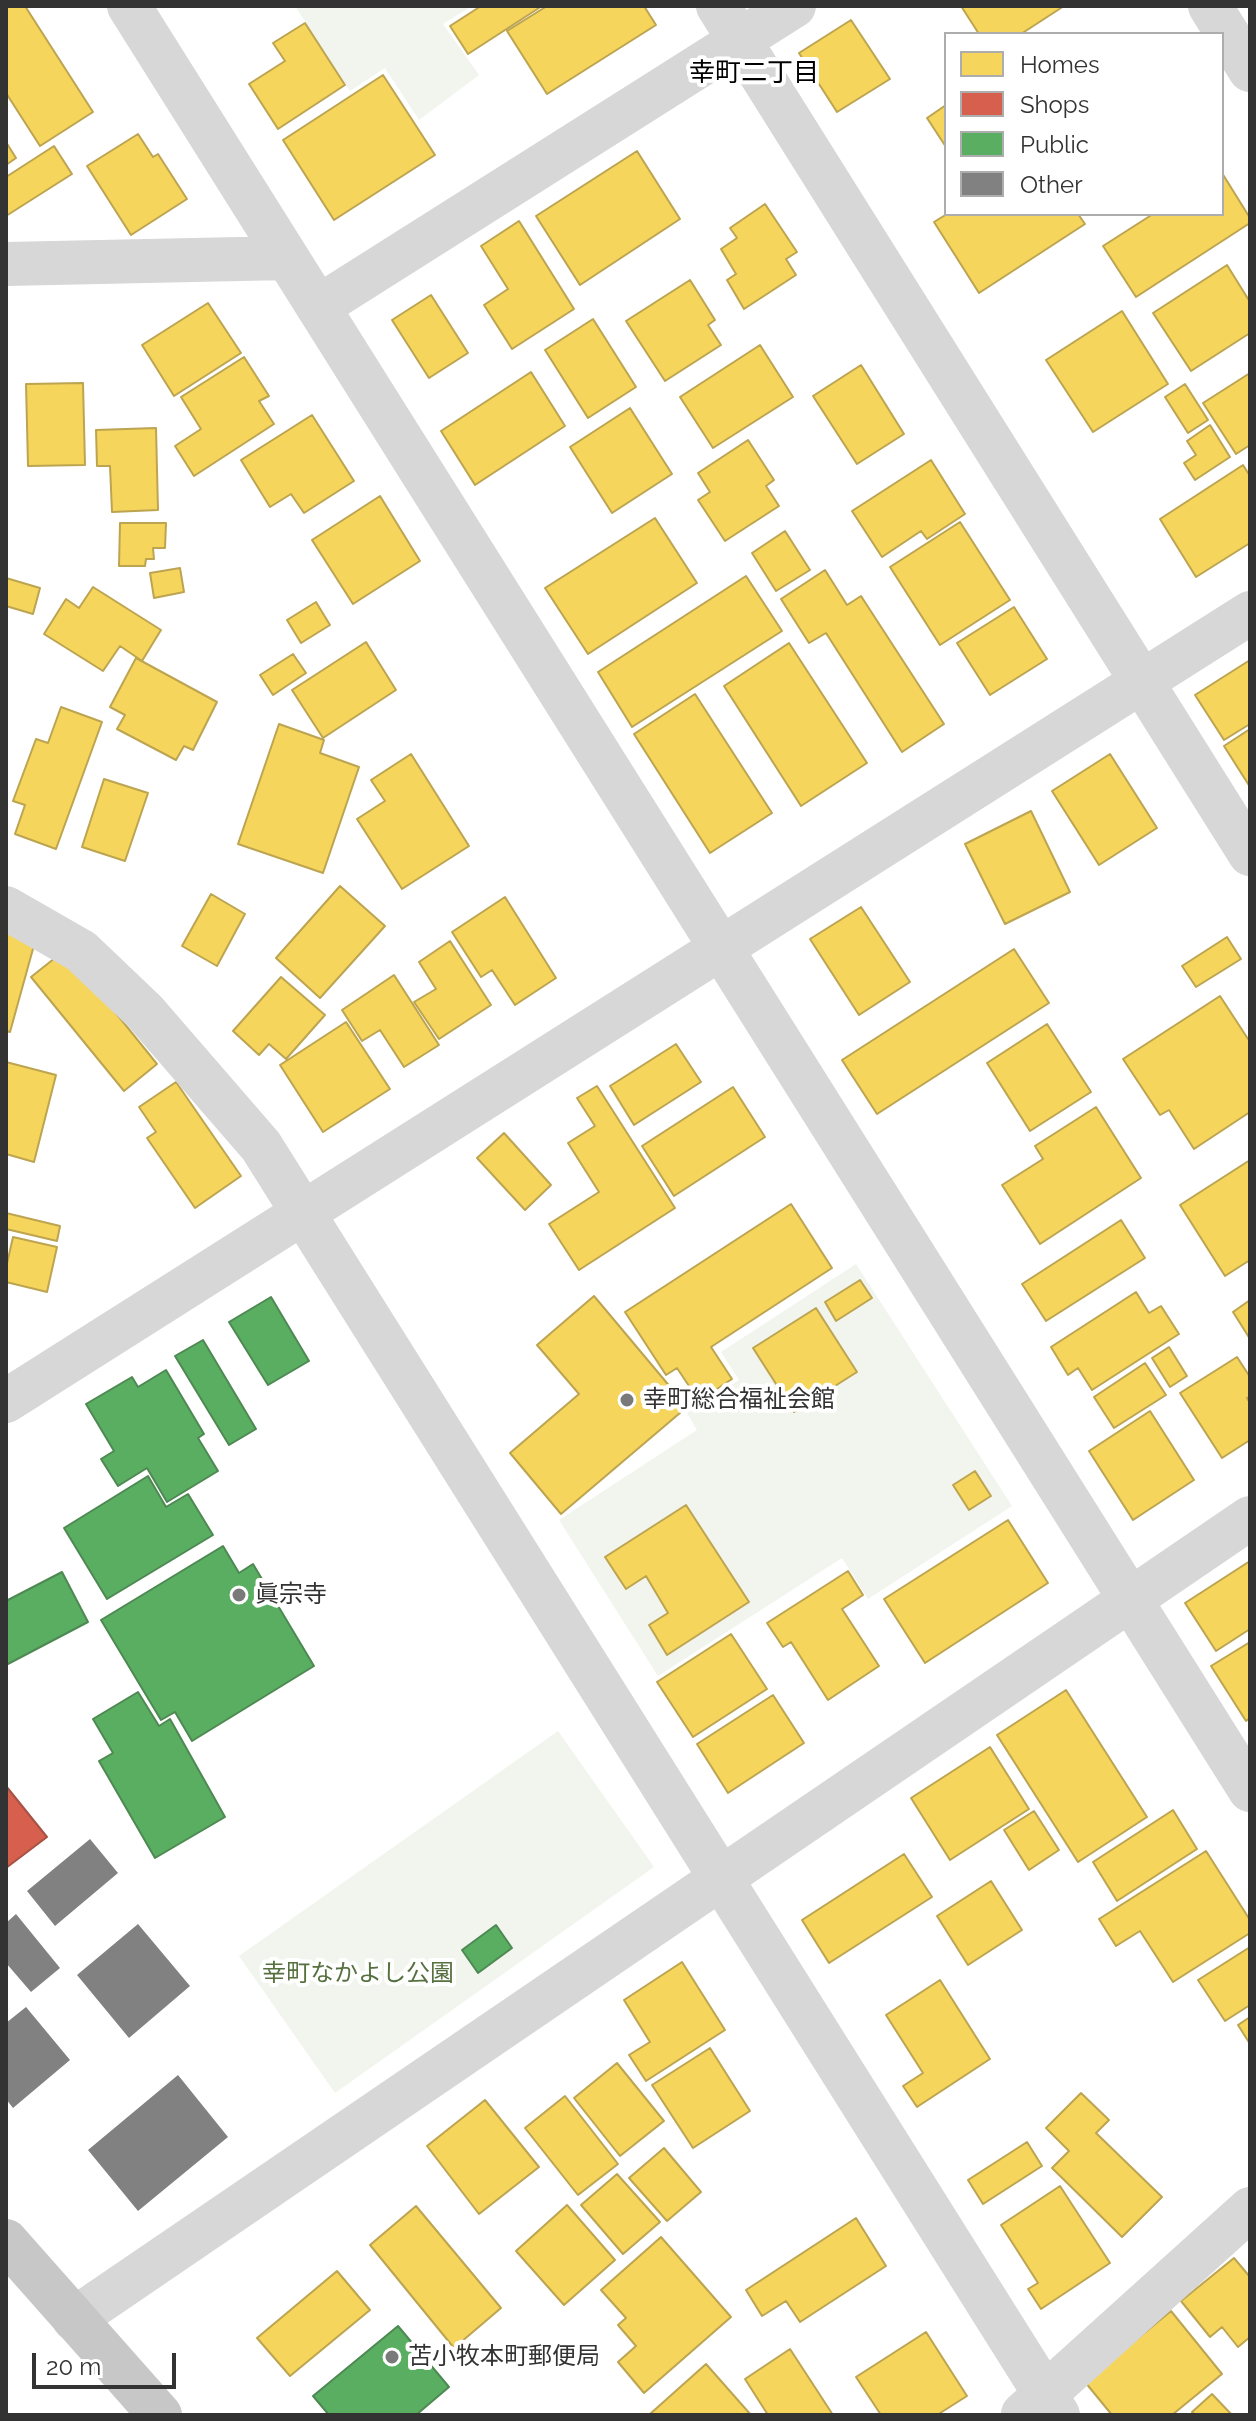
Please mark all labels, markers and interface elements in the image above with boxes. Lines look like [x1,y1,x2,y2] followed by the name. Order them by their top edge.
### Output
[944,32,1224,216] legend
[1020,50,1100,79] text: Homes
[689,57,819,89] district label: 幸町二丁目
[1020,90,1089,119] text: Shops
[1020,130,1089,159] text: Public
[1020,170,1083,199] text: Other
[643,1386,835,1414] place label: 幸町総合福祉会館
[618,1391,636,1409] marker: 幸町総合福祉会館
[255,1581,327,1609] place label: 眞宗寺
[230,1586,248,1604] marker: 眞宗寺
[262,1960,454,1988] park label: 幸町なかよし公園
[36,2337,180,2387] scale bar
[408,2343,600,2371] place label: 苫小牧本町郵便局
[383,2348,401,2366] marker: 苫小牧本町郵便局
[46,2352,101,2381] text: 20 m

